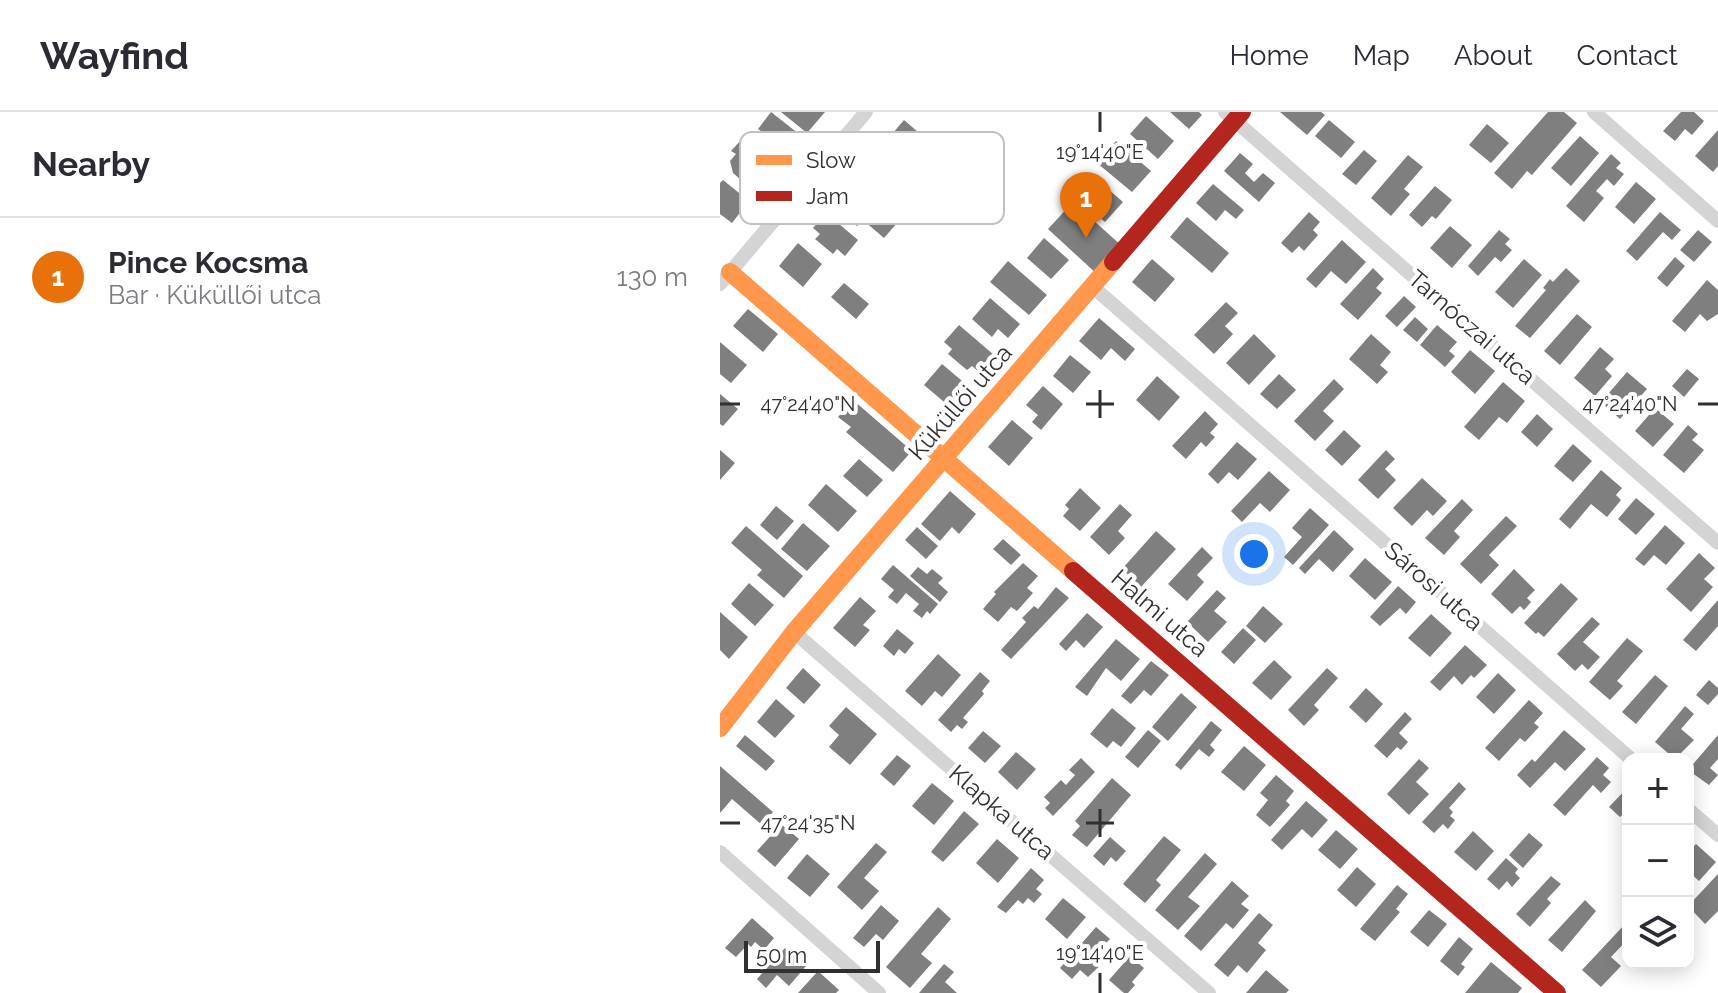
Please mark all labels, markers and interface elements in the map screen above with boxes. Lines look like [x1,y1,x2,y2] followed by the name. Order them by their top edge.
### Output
[40,33,189,78] text: Wayfind
[1229,39,1309,72] text: Home
[1353,39,1410,72] text: Map
[1454,39,1533,72] text: About
[1577,39,1678,72] text: Contact
[740,132,1004,224] legend
[1056,140,1144,164] text: 19°14'40"E
[32,144,150,184] text: Nearby
[806,147,856,173] text: Slow
[1060,172,1112,238] pin: 1
[806,183,849,209] text: Jam
[108,245,309,280] text: Pince Kocsma
[52,262,64,292] text: 1
[617,262,688,292] text: 130 m
[1402,264,1542,390] street label: Tarnóczai utca
[108,280,321,310] text: Bar · Küküllői utca
[902,338,1018,466] street label: Küküllői utca
[761,392,855,416] text: 47°24'40"N
[1583,392,1677,416] text: 47°24'40"N
[1234,534,1274,574] your location
[1379,535,1489,637] street label: Sárosi utca
[1106,563,1214,663] street label: Halmi utca
[1622,753,1694,969] map controls
[1622,753,1694,825] button: +
[943,758,1061,866] street label: Klapka utca
[761,811,855,835] text: 47°24'35"N
[1622,825,1694,897] button: −
[1622,897,1694,969] button: layers
[744,937,880,973] scale bar
[1056,941,1144,965] text: 19°14'40"E
[756,942,807,968] text: 50 m

